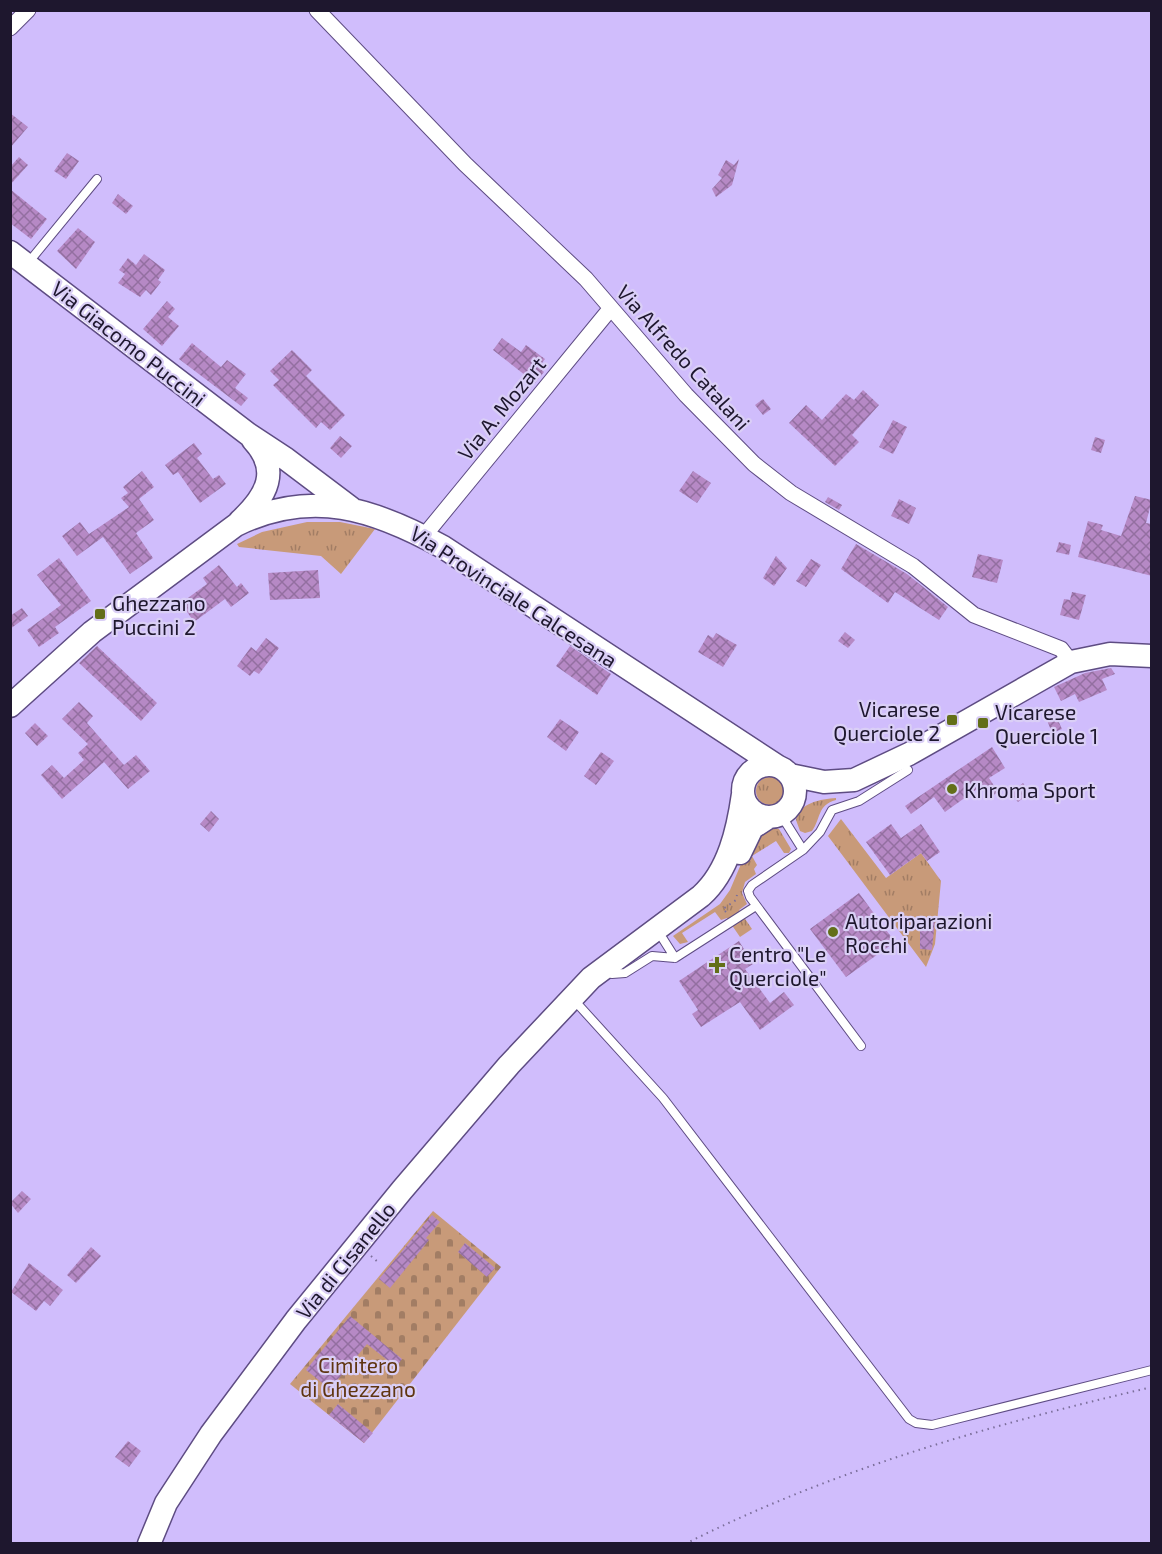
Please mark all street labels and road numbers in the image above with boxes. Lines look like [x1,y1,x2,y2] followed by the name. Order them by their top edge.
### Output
[47,275,211,411] street label: Via Giacomo Puccini
[612,279,756,435] street label: Via Alfredo Catalani
[452,351,550,465] street label: Via A. Mozart
[406,520,622,672] street label: Via Provinciale Calcesana
[290,1196,400,1324] street label: Via di Cisanello

